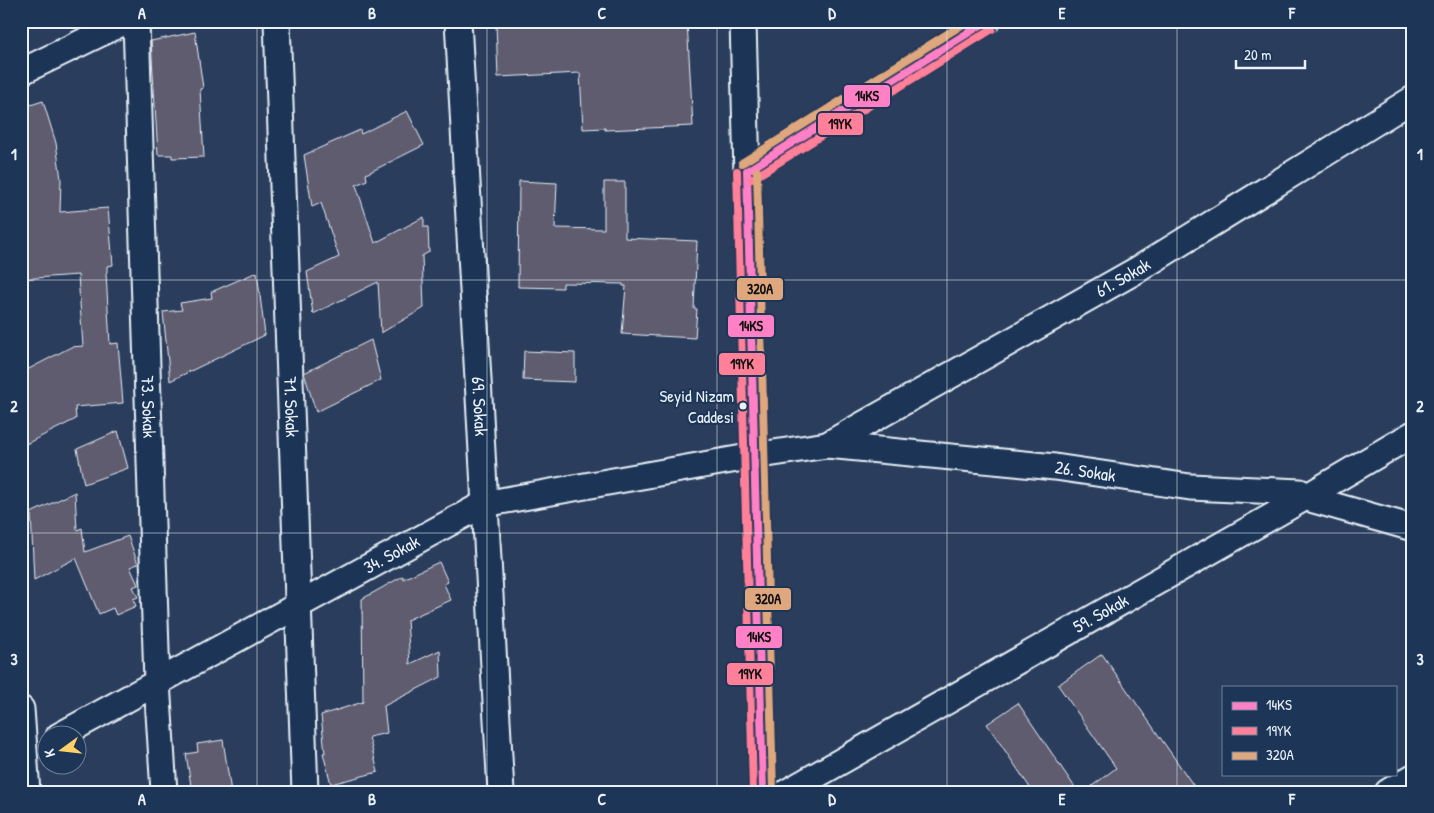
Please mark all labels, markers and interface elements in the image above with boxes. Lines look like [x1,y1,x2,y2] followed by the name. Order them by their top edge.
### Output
[138,2,146,24] text: A
[368,2,376,24] text: B
[598,2,607,24] text: C
[828,2,836,24] text: D
[1058,2,1066,24] text: E
[1288,2,1296,24] text: F
[1236,38,1305,70] scale bar
[1244,44,1271,65] text: 20 m
[843,84,891,108] line badge: 14KS
[855,86,880,105] text: 14KS
[817,112,864,136] line badge: 19YK
[828,114,853,133] text: 19YK
[11,143,17,165] text: 1
[1417,143,1423,165] text: 1
[1091,251,1155,303] street label: 61. Sokak
[736,277,784,301] line badge: 320A
[747,279,773,298] text: 320A
[727,314,775,338] line badge: 14KS
[739,316,764,335] text: 14KS
[718,352,766,376] line badge: 19YK
[730,354,755,373] text: 19YK
[135,375,162,439] street label: 73. Sokak
[278,376,305,438] street label: 71. Sokak
[466,376,494,437] street label: 69. Sokak
[660,384,734,428] place label: Seyid Nizam Caddesi
[10,395,18,417] text: 2
[1416,395,1424,417] text: 2
[738,401,748,411] marker: Seyid Nizam Caddesi
[1053,454,1118,488] street label: 26. Sokak
[359,528,424,579] street label: 34. Sokak
[744,587,792,611] line badge: 320A
[1068,587,1133,639] street label: 59. Sokak
[755,589,781,608] text: 320A
[735,625,783,649] line badge: 14KS
[747,627,772,646] text: 14KS
[10,648,18,670] text: 3
[1416,648,1424,670] text: 3
[726,662,774,686] line badge: 19YK
[738,664,763,683] text: 19YK
[1222,686,1396,776] legend
[1266,694,1292,715] text: 14KS
[1266,720,1292,741] text: 19YK
[38,726,88,776] north arrow
[1266,744,1294,765] text: 320A
[39,747,59,759] text: K
[138,788,146,810] text: A
[368,788,376,810] text: B
[598,788,607,810] text: C
[828,788,836,810] text: D
[1058,788,1066,810] text: E
[1288,788,1296,810] text: F

